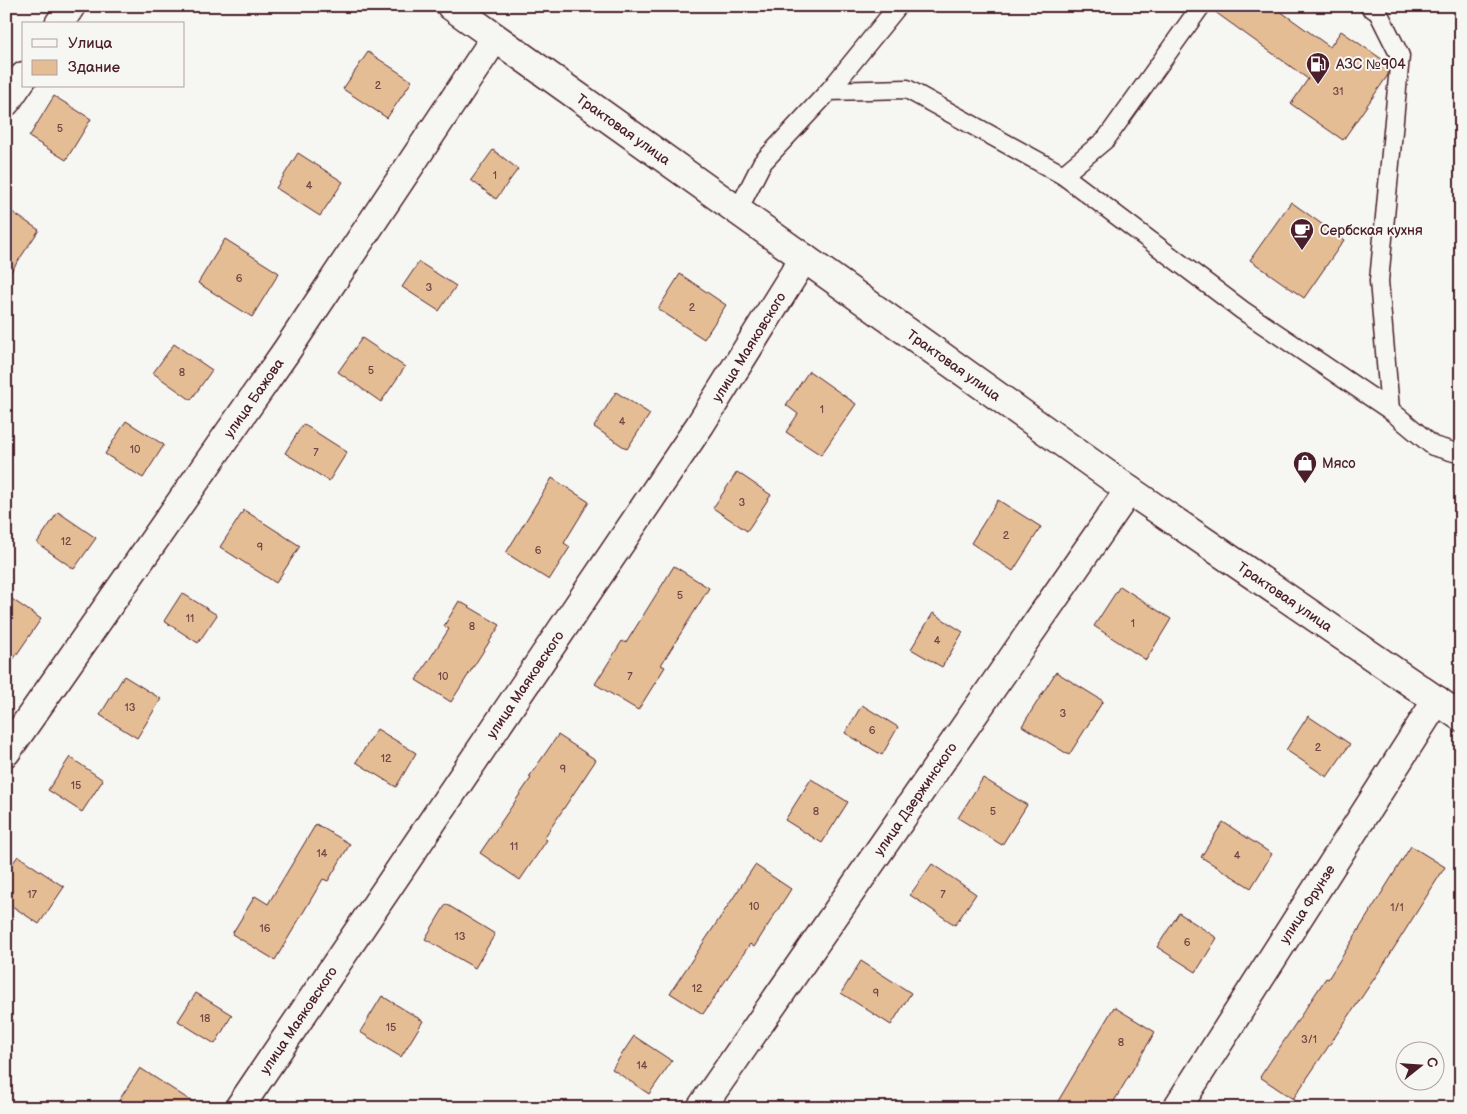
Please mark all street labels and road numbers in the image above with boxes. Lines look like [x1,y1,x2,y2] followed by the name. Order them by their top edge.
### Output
[573,90,674,169] street label: Трактовая улица
[709,289,790,405] street label: улица Маяковского
[903,326,1004,405] street label: Трактовая улица
[220,355,288,441] street label: улица Бажова
[1234,559,1336,636] street label: Трактовая улица
[483,628,568,742] street label: улица Маяковского
[870,739,961,859] street label: улица Дзержинского
[1276,861,1339,947] street label: улица Фрунзе
[256,963,341,1077] street label: улица Маяковского

